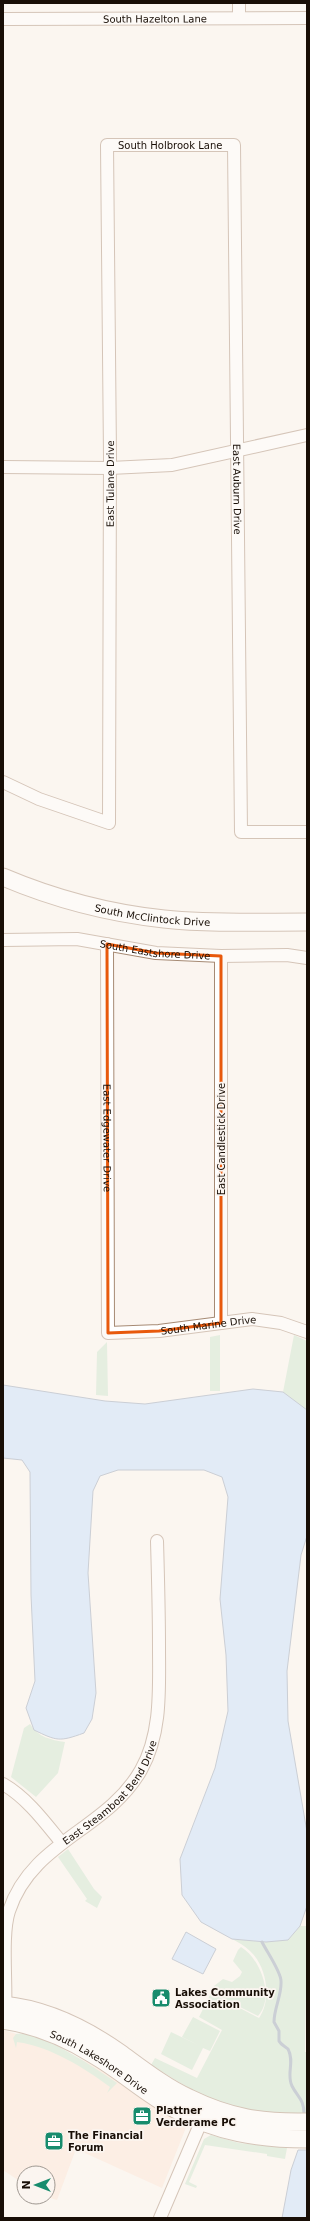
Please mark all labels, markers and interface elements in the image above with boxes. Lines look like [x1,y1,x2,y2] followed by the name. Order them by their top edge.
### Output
[103,13,207,24] street label: South Hazelton Lane
[118,140,222,151] street label: South Holbrook Lane
[104,440,116,527] street label: East Tulane Drive
[232,444,243,535] street label: East Auburn Drive
[94,902,210,927] street label: South McClintock Drive
[99,938,211,961] street label: South Eastshore Drive
[216,1083,227,1195] street label: East Candlestick Drive
[102,1084,113,1192] street label: East Edgewater Drive
[160,1313,257,1336] street label: South Marine Drive
[60,1739,158,1847] street label: East Steamboat Bend Drive
[150,1987,172,2009] public building icon: Lakes Community Association
[175,1987,275,2010] place label: Lakes Community Association
[49,2028,150,2096] street label: South Lakeshore Drive
[131,2105,153,2127] office icon: Plattner Verderame PC
[156,2105,236,2128] place label: Plattner Verderame PC
[43,2130,65,2152] office icon: The Financial Forum
[68,2130,143,2153] place label: The Financial Forum
[16,2165,56,2205] north arrow
[20,2180,33,2190] text: N

